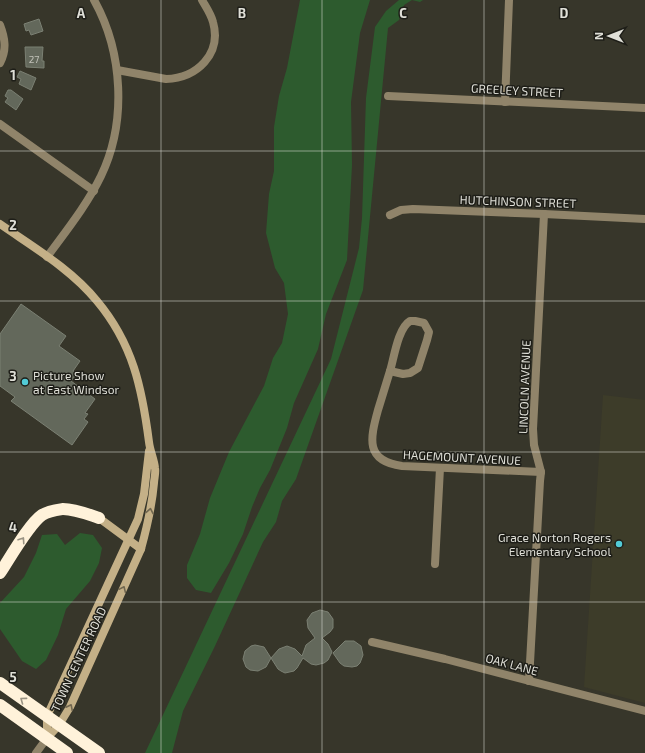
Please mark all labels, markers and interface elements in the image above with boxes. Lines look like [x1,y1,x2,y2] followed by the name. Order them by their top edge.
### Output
[77,5,86,21] text: A
[238,5,246,21] text: B
[399,5,407,21] text: C
[560,5,569,21] text: D
[589,16,629,56] north arrow
[592,32,605,40] text: N
[29,53,39,65] house number: 27
[10,67,16,83] text: 1
[471,81,563,99] street label: GREELEY STREET
[459,192,577,210] street label: HUTCHINSON STREET
[9,217,17,233] text: 2
[515,340,533,434] street label: LINCOLN AVENUE
[9,368,17,384] text: 3
[33,368,119,396] place label: Picture Show at East Windsor
[20,377,30,387] marker: Picture Show at East Windsor
[403,447,522,467] street label: HAGEMOUNT AVENUE
[146,508,154,514] one-way arrow
[9,519,17,535] text: 4
[498,530,611,558] place label: Grace Norton Rogers Elementary School
[17,538,24,545] one-way arrow
[614,539,624,549] marker: Grace Norton Rogers Elementary School
[118,585,126,593] one-way arrow
[48,604,108,714] street label: TOWN CENTER ROAD
[484,650,540,678] street label: OAK LANE
[9,669,17,685] text: 5
[21,698,28,705] one-way arrow
[65,704,72,711] one-way arrow

